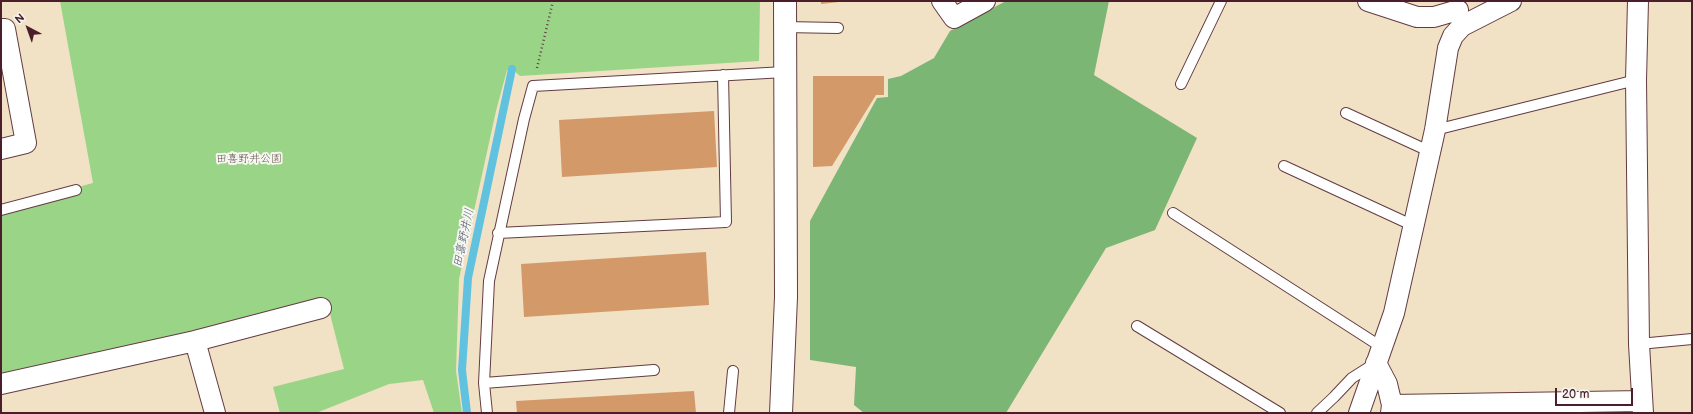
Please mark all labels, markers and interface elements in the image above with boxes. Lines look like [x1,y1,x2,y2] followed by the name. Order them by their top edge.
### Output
[8,8,48,48] north arrow
[12,11,27,26] text: N
[216,152,282,166] park label: 田喜野井公園
[451,207,477,269] water label: 田喜野井川
[1557,380,1635,406] scale bar
[1562,387,1589,402] text: 20 m

